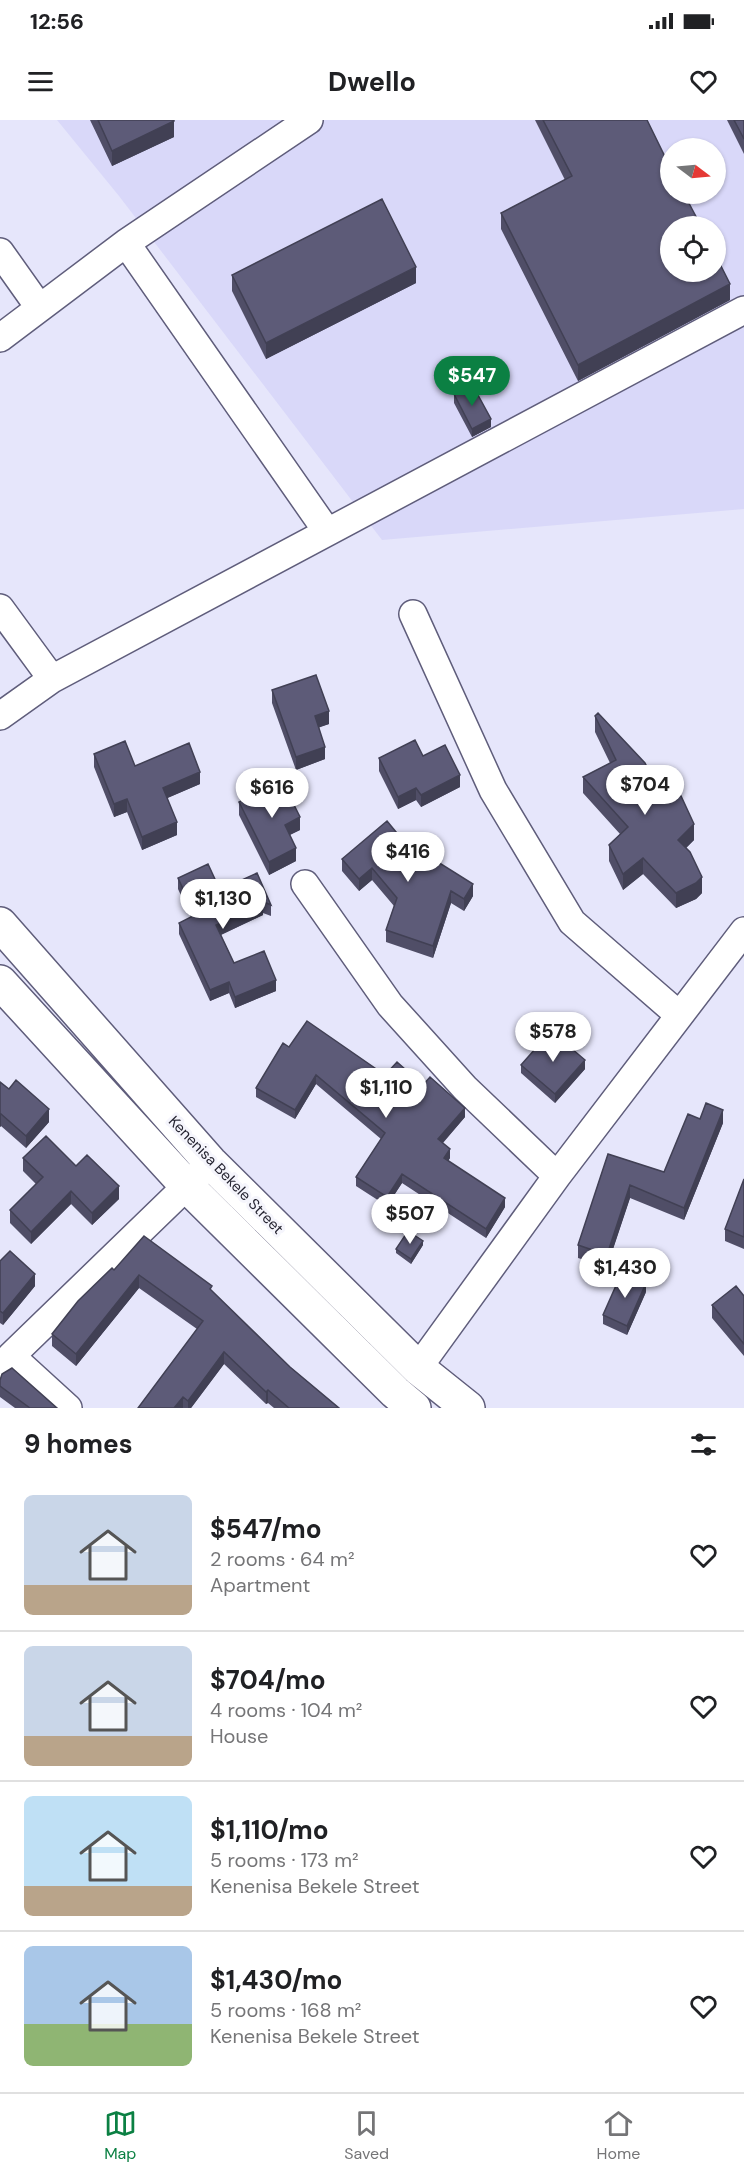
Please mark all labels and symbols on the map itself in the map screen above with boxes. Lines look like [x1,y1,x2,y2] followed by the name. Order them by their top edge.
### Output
[660,138,726,204] north arrow
[436,356,508,407] pin: $547
[609,765,681,816] pin: $704
[236,768,308,819] pin: $616
[372,832,444,883] pin: $416
[174,879,272,930] pin: $1,130
[517,1012,589,1063] pin: $578
[337,1068,435,1119] pin: $1,110
[164,1111,288,1239] street label: Kenenisa Bekele Street
[374,1194,446,1245] pin: $507
[576,1248,674,1299] pin: $1,430

